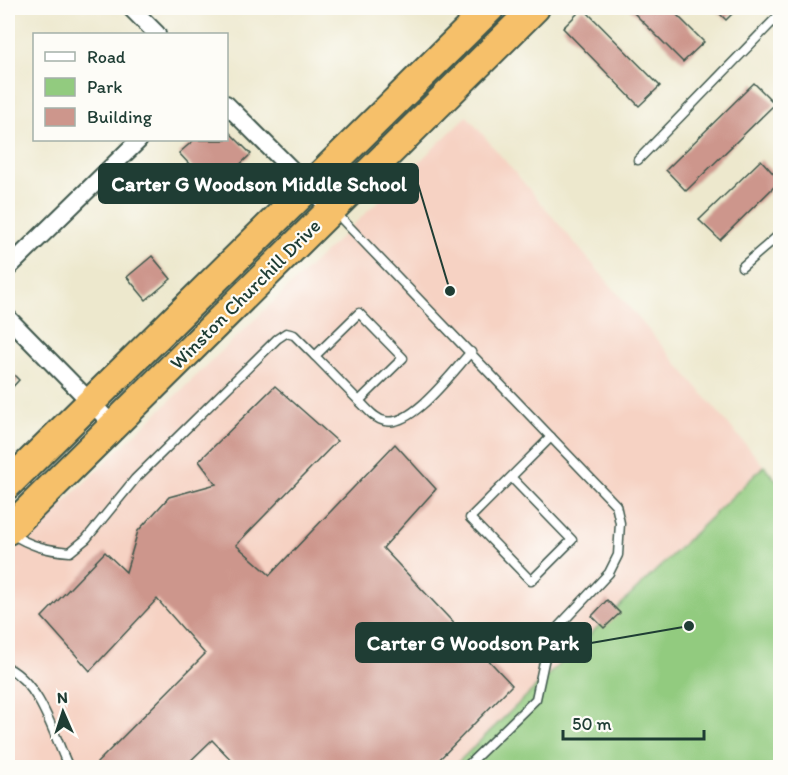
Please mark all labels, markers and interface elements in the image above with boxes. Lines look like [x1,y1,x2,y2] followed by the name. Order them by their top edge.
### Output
[33,33,228,141] legend
[87,46,126,68] text: Road
[87,76,122,98] text: Park
[87,106,153,128] text: Building
[99,164,418,203] callout: Carter G Woodson Middle School
[111,171,408,196] text: Carter G Woodson Middle School
[165,214,325,374] street label: Winston Churchill Drive
[356,623,591,662] callout: Carter G Woodson Park
[367,630,580,655] text: Carter G Woodson Park
[33,682,93,742] north arrow
[56,688,68,707] text: N
[563,703,704,741] scale bar
[572,713,612,735] text: 50 m

